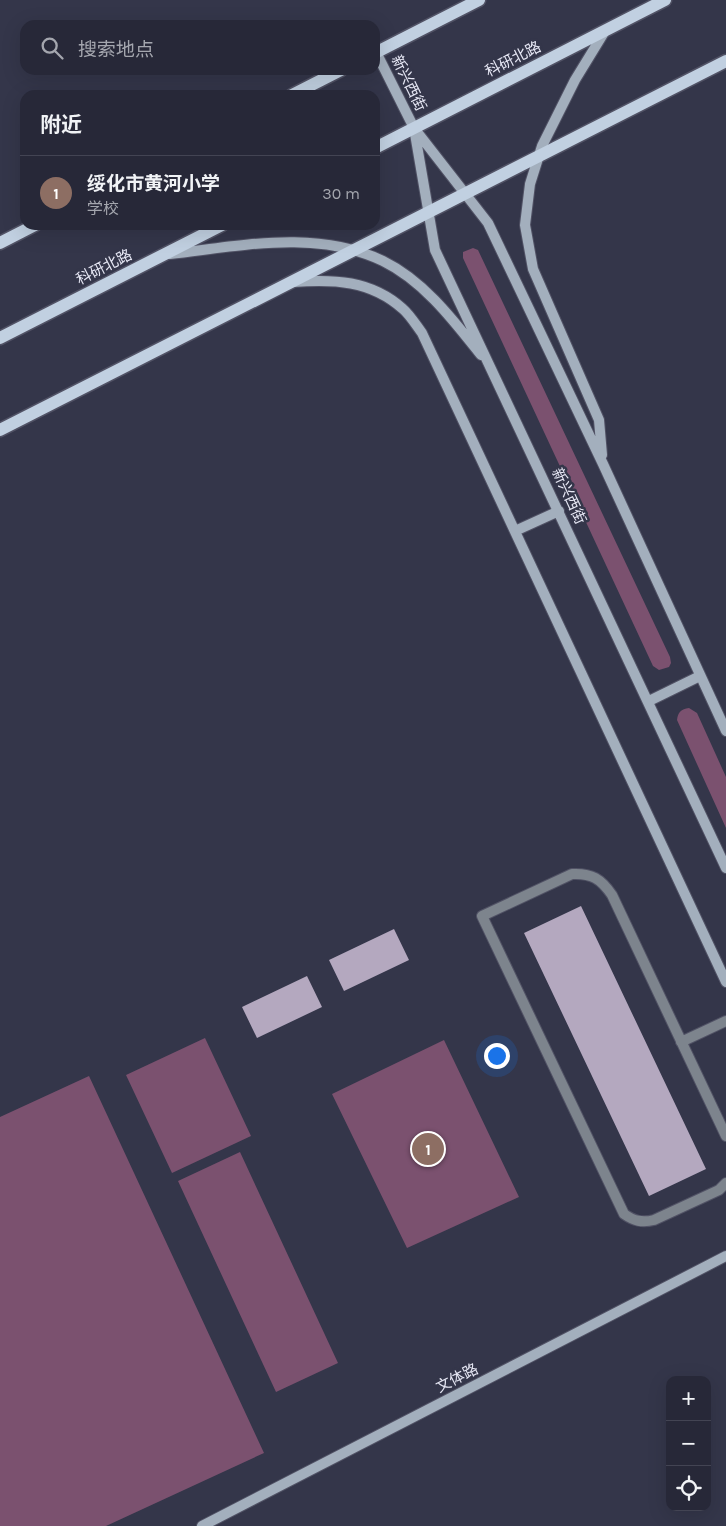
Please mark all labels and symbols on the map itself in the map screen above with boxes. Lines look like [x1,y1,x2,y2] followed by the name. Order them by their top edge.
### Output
[482,37,544,81] street label: 科研北路
[388,52,430,114] street label: 新兴西街
[73,245,135,289] street label: 科研北路
[548,465,590,527] street label: 新兴西街
[484,1043,510,1069] your location
[412,1130,444,1168] pin: 1
[433,1360,481,1396] street label: 文体路

